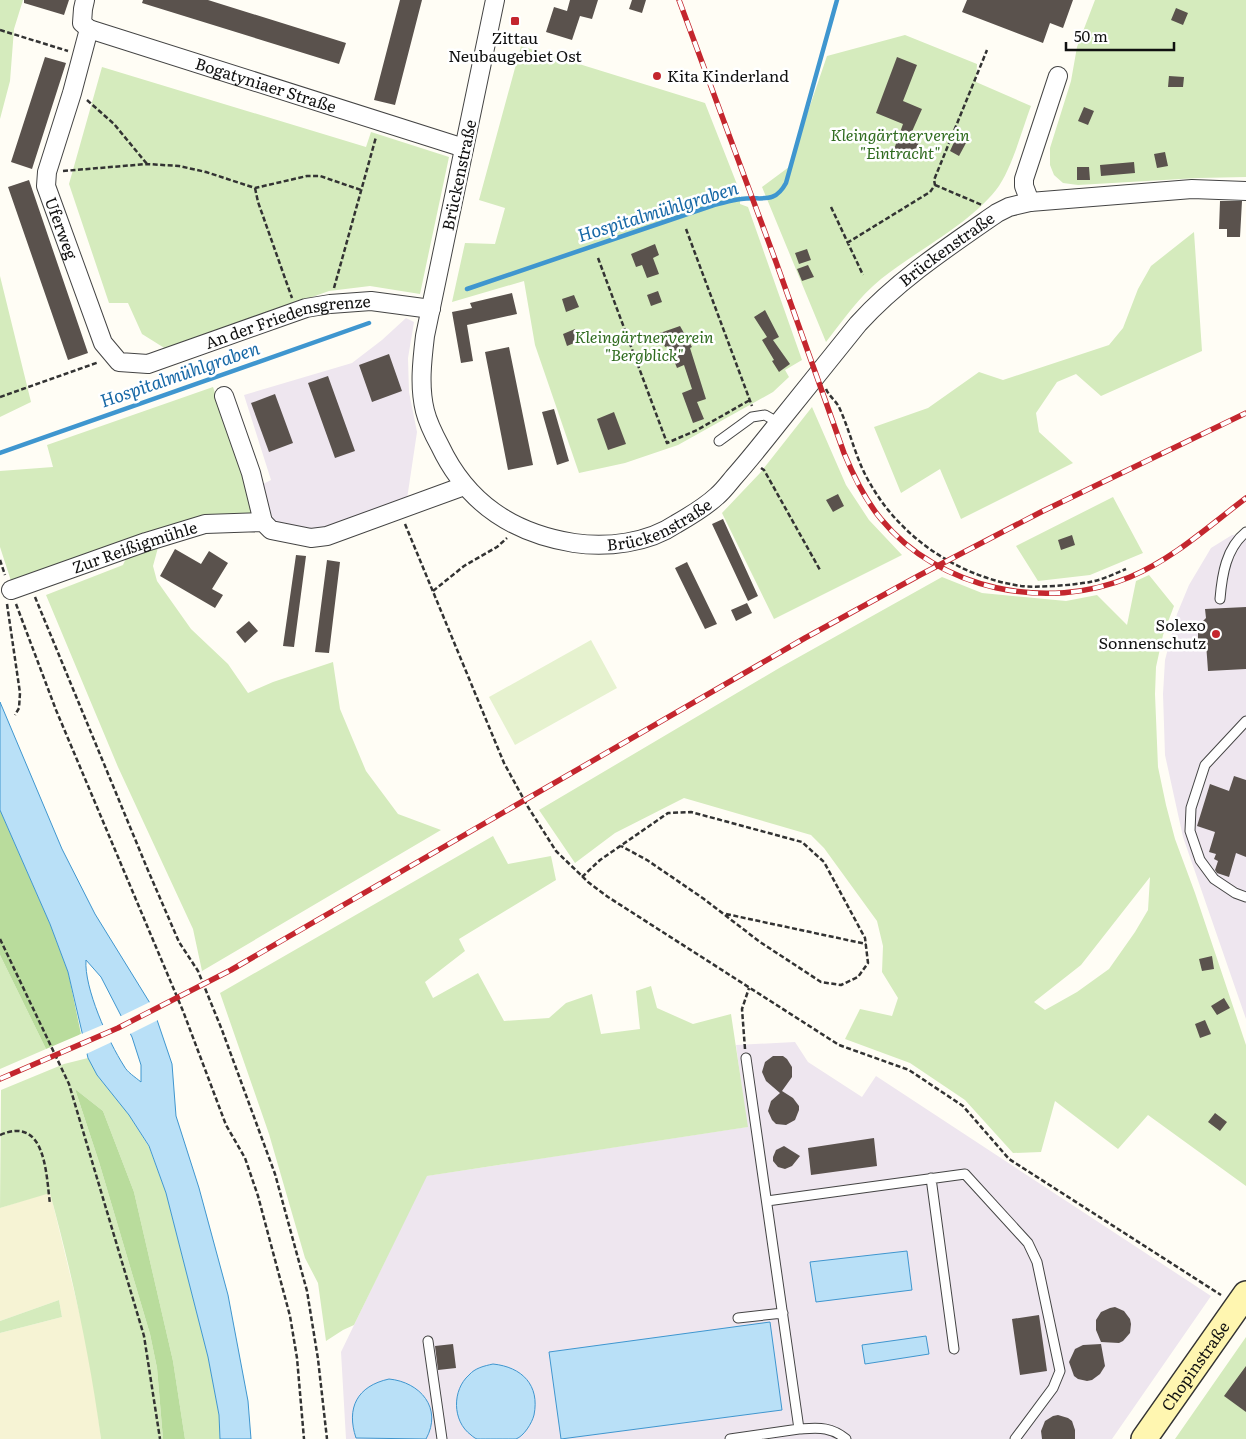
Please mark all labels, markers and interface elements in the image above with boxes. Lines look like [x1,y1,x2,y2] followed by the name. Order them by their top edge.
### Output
[509,15,521,27] marker: Zittau Neubaugebiet Ost
[1066,20,1174,52] scale bar
[1074,24,1108,47] text: 50 m
[448,25,582,67] place label: Zittau Neubaugebiet Ost
[193,51,340,118] street label: Bogatyniaer Straße
[667,63,789,87] place label: Kita Kinderland
[651,70,663,82] marker: Kita Kinderland
[435,117,481,232] street label: Brückenstraße
[831,122,970,164] park label: Kleingärtnerverein "Eintracht"
[574,173,742,248] water label: Hospitalmühlgraben
[40,193,85,262] street label: Uferweg
[893,205,999,291] street label: Brückenstraße
[201,288,371,354] street label: An der Friedensgrenze
[575,324,714,366] park label: Kleingärtnerverein "Bergblick"
[96,334,263,414] water label: Hospitalmühlgraben
[606,492,716,556] street label: Brückenstraße
[69,514,200,578] street label: Zur Reißigmühle
[1099,612,1206,654] place label: Solexo Sonnenschutz
[1210,628,1222,640] marker: Solexo Sonnenschutz
[1154,1316,1234,1415] street label: Chopinstraße

